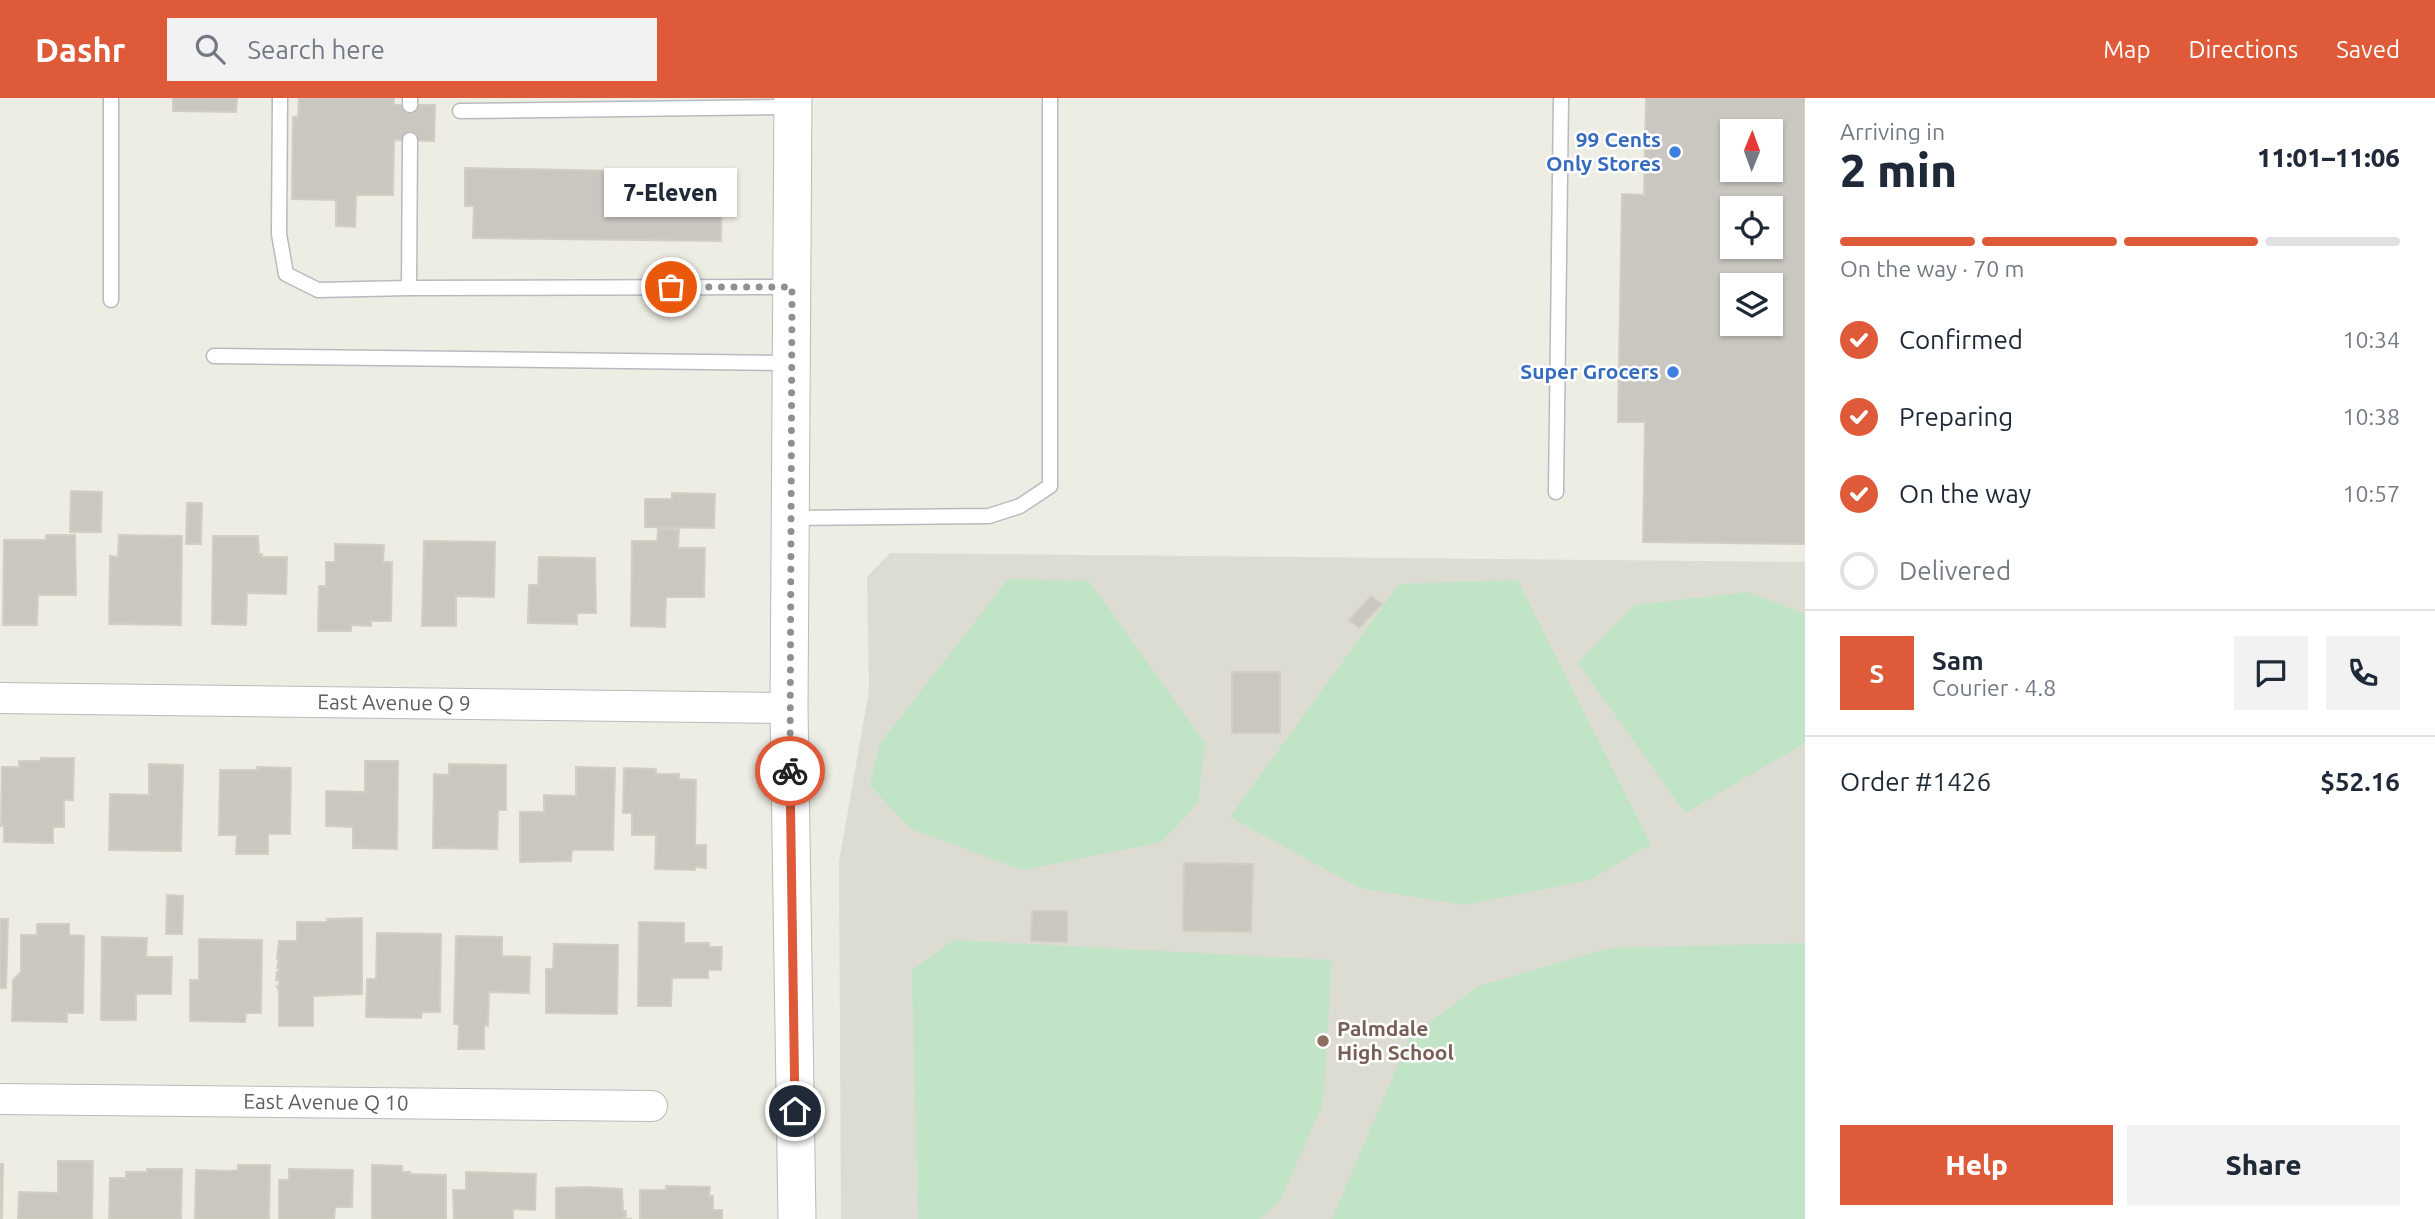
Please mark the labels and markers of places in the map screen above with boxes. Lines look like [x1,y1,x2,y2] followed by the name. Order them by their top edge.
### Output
[1546,127,1661,175] place label: 99 Cents Only Stores
[1667,144,1683,160] marker: 99 Cents Only Stores
[604,168,738,217] callout: 7-Eleven
[641,257,701,317] pin
[1520,359,1659,383] place label: Super Grocers
[1665,364,1681,380] marker: Super Grocers
[1337,1016,1454,1064] place label: Palmdale High School
[1315,1033,1331,1049] marker: Palmdale High School
[765,1081,825,1141] pin

